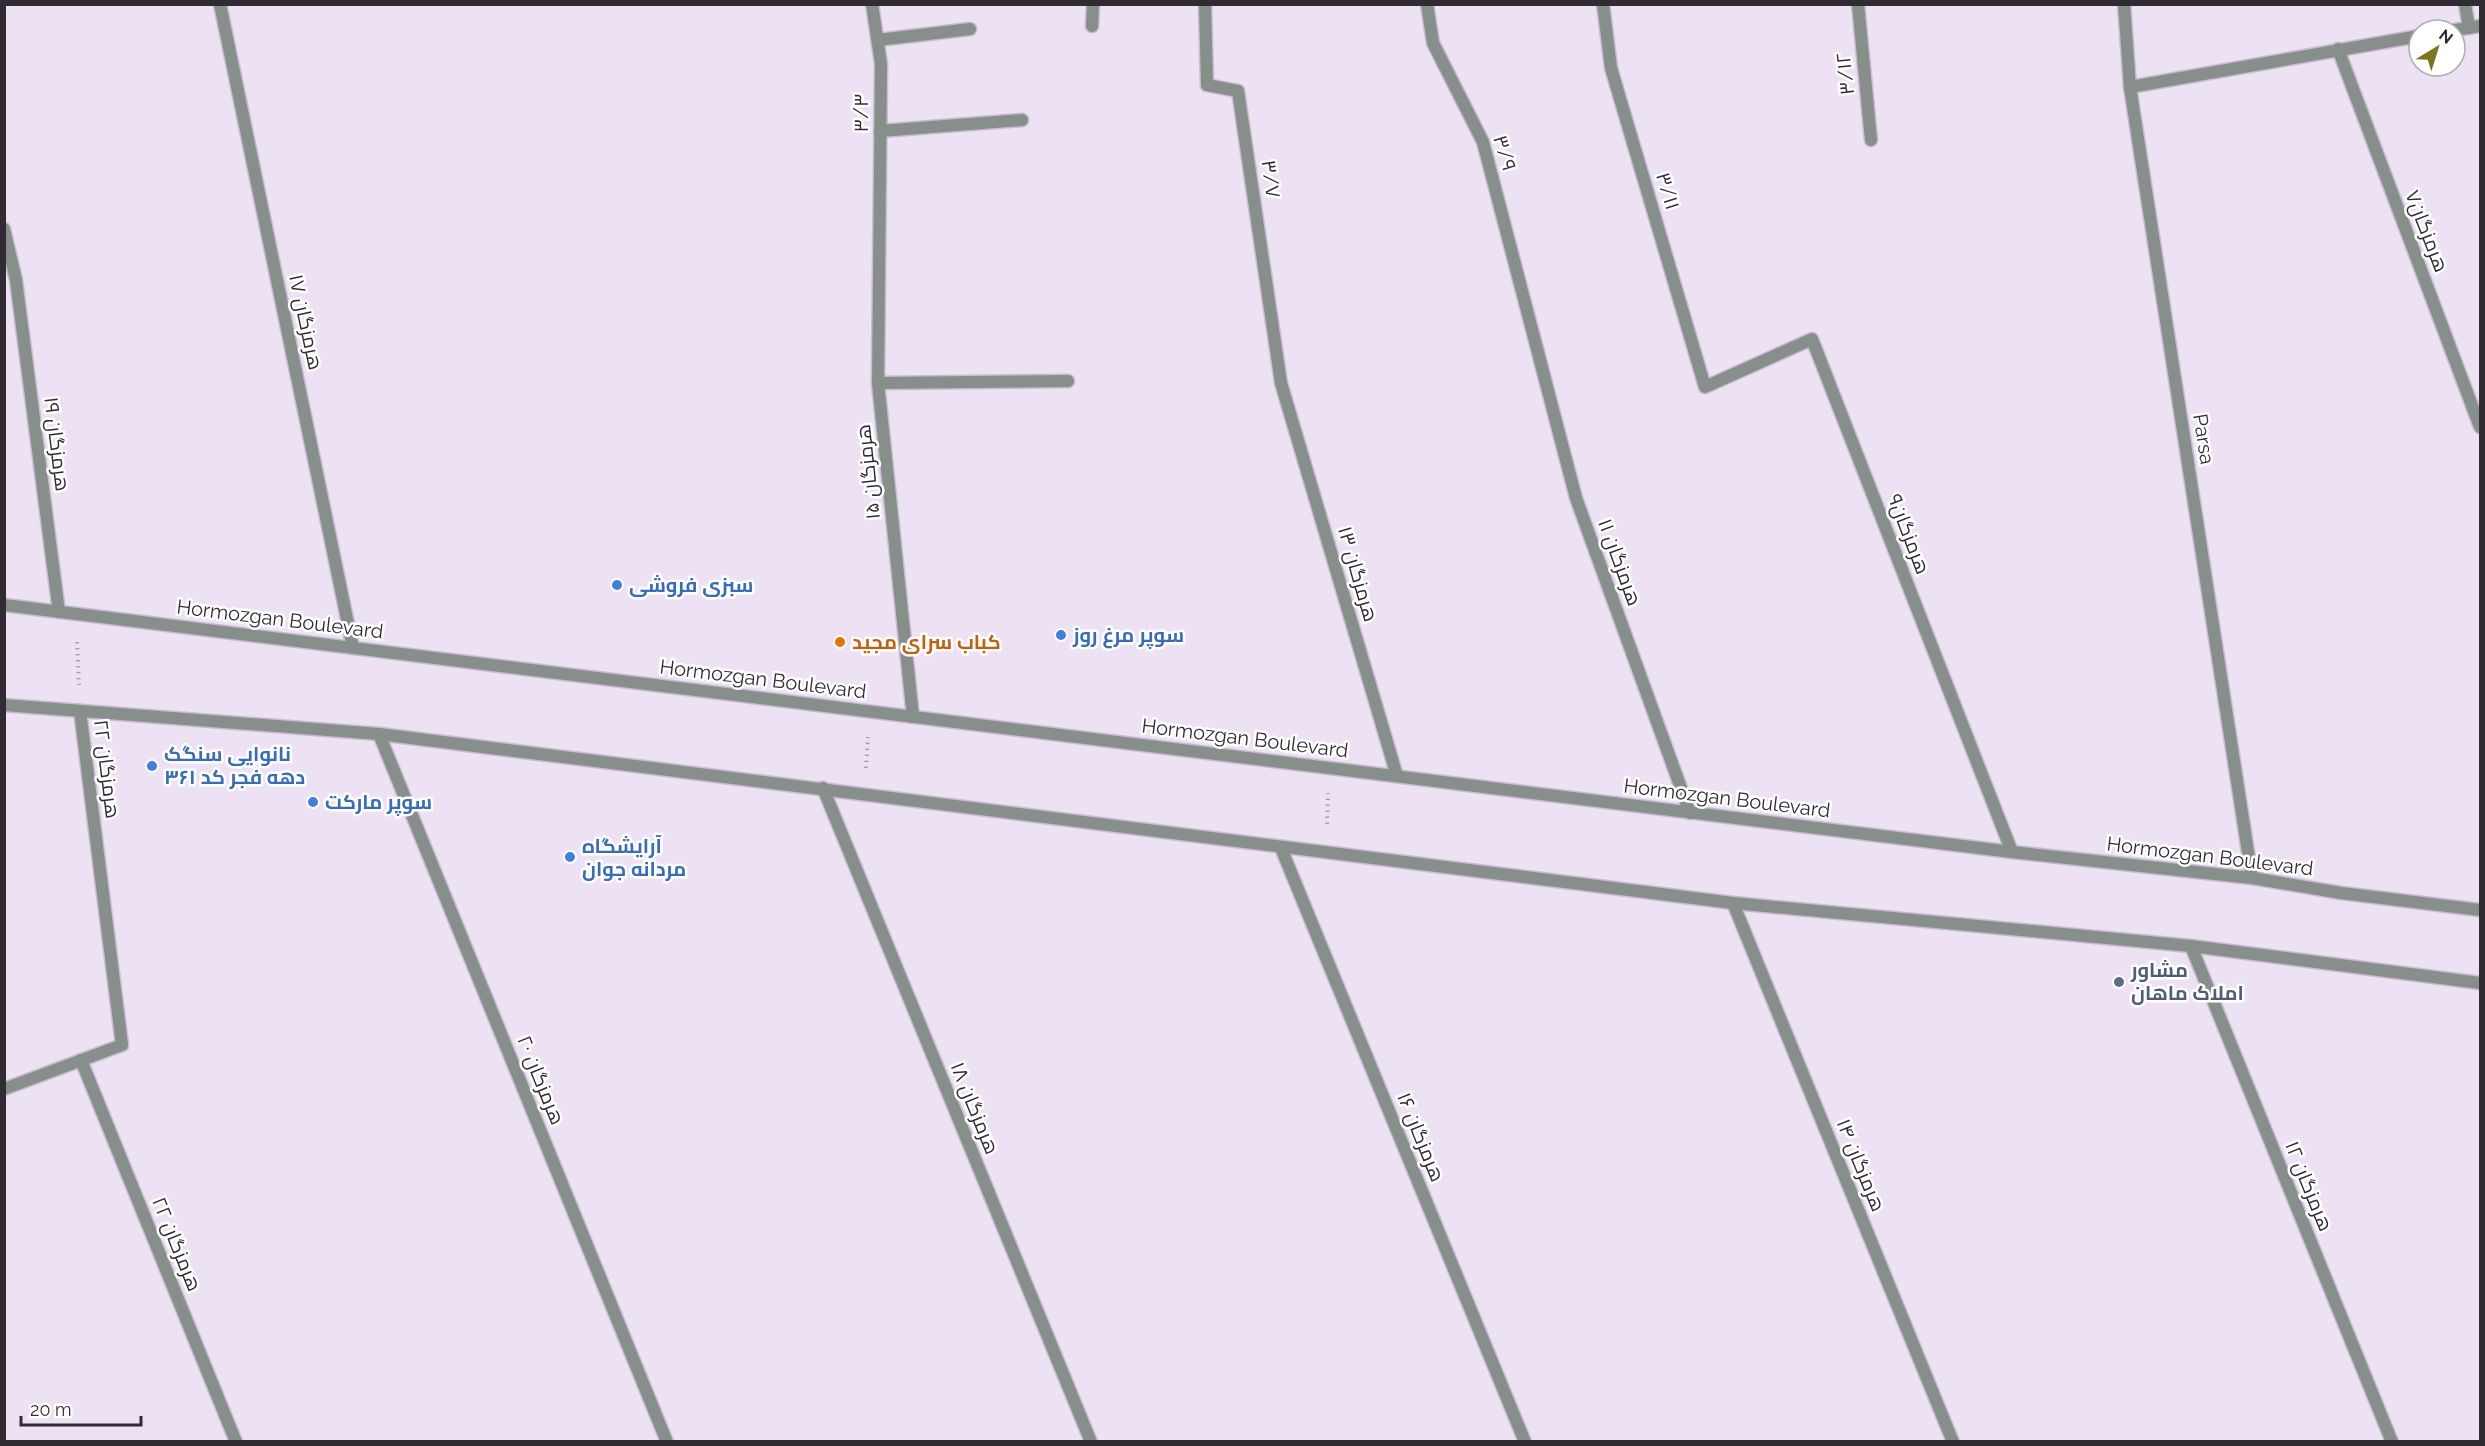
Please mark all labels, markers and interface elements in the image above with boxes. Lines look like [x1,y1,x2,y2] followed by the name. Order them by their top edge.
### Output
[2407,18,2467,78] north arrow
[2435,25,2457,48] text: N
[1831,52,1859,96] street label: ۳/۱۲
[849,93,873,133] street label: ۳/۳
[1488,132,1522,174] street label: ۳/۹
[1256,158,1286,200] street label: ۳/۷
[1651,169,1685,213] street label: ۳/۱۱
[2399,187,2454,276] street label: هرمزگان۷
[283,272,328,372] street label: هرمزگان ۱۷
[38,395,75,493] street label: هرمزگان ۱۹
[2188,412,2220,466] street label: Parsa
[851,423,886,521] street label: هرمزگان ۱۵
[1882,491,1935,578] street label: هرمزگان۹
[1592,515,1647,609] street label: هرمزگان ۱۱
[1332,523,1383,625] street label: هرمزگان ۱۳
[629,573,753,597] place label: سبزی فروشی
[610,578,624,592] marker: سبزی فروشی
[175,594,385,644] street label: Hormozgan Boulevard
[1072,623,1184,649] place label: سوپر مرغ روز
[1054,628,1068,642] marker: سوپر مرغ روز
[852,630,1001,654] place label: کباب سرای مجید
[833,635,847,649] marker: کباب سرای مجید
[658,654,868,704] street label: Hormozgan Boulevard
[1140,713,1350,763] street label: Hormozgan Boulevard
[88,718,125,820] street label: هرمزگان ۲۲
[164,742,305,789] place label: نانوایی سنگک دهه فجر کد ۳۶۱
[145,759,159,773] marker: نانوایی سنگک دهه فجر کد ۳۶۱
[1622,773,1832,823] street label: Hormozgan Boulevard
[325,790,432,816] place label: سوپر مارکت
[306,795,320,809] marker: سوپر مارکت
[2105,831,2315,881] street label: Hormozgan Boulevard
[582,834,686,881] place label: آرایشگاه مردانه جوان
[563,850,577,864] marker: آرایشگاه مردانه جوان
[2130,958,2244,1005] place label: مشاور املاک ماهان
[2112,975,2126,989] marker: مشاور املاک ماهان
[511,1032,570,1129] street label: هرمزگان ۲۰
[945,1058,1004,1158] street label: هرمزگان ۱۸
[1391,1089,1450,1186] street label: هرمزگان ۱۶
[1831,1115,1890,1215] street label: هرمزگان ۱۴
[2279,1137,2338,1235] street label: هرمزگان ۱۲
[146,1193,207,1295] street label: هرمزگان ۲۲
[21,1389,141,1427] scale bar
[30,1399,72,1420] text: 20 m

